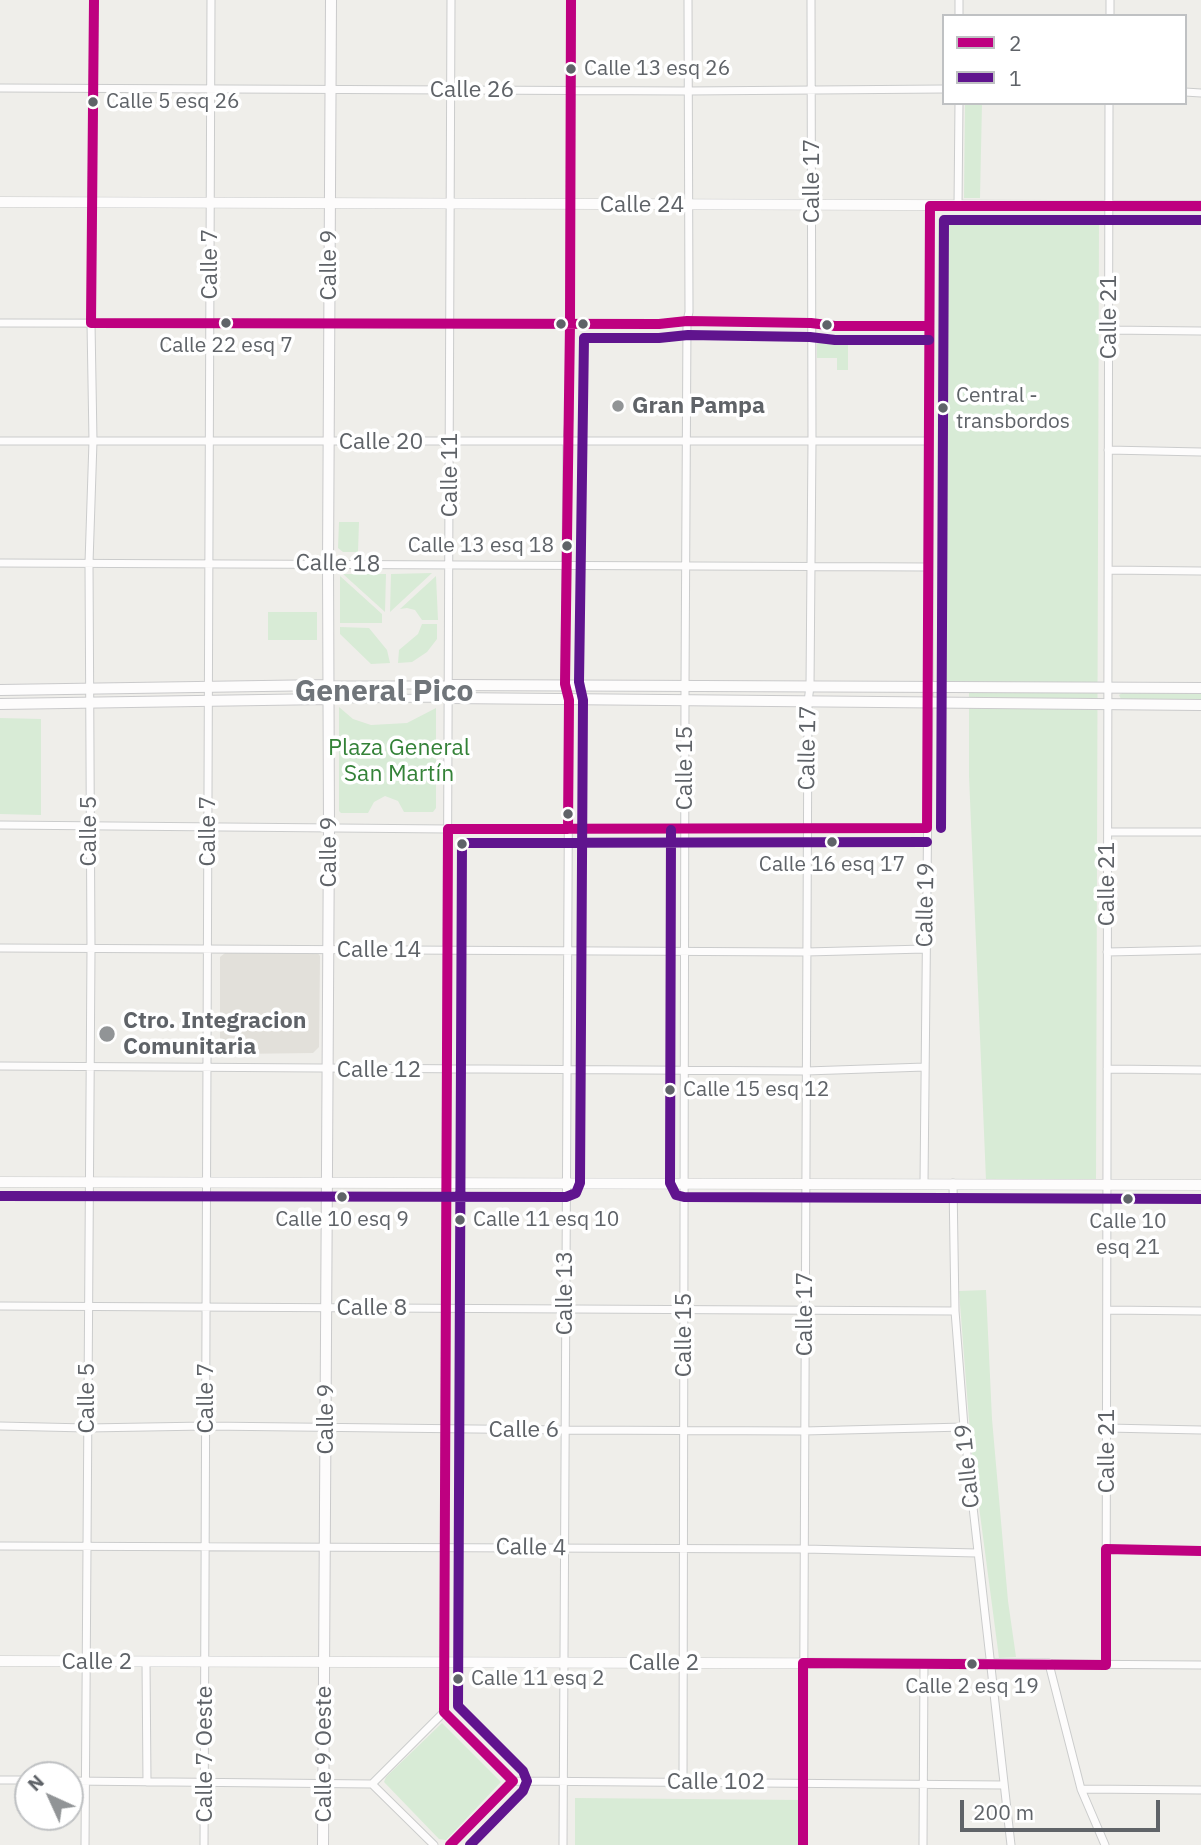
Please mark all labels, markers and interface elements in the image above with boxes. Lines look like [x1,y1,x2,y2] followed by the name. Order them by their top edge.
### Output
[942,14,1187,105] legend
[1009,29,1022,57] text: 2
[584,56,730,82] place label: Calle 13 esq 26
[564,62,578,76] marker: Calle 13 esq 26
[1009,64,1022,92] text: 1
[430,76,514,104] street label: Calle 26
[106,89,240,115] place label: Calle 5 esq 26
[86,95,100,109] marker: Calle 5 esq 26
[798,139,826,223] street label: Calle 17
[600,191,684,219] street label: Calle 24
[196,229,224,299] street label: Calle 7
[315,230,343,300] street label: Calle 9
[1095,275,1123,359] street label: Calle 21
[219,316,233,330] marker: Calle 22 esq 7
[554,317,568,331] unlabelled marker
[576,317,590,331] unlabelled marker
[820,318,834,332] unlabelled marker
[159,333,293,359] place label: Calle 22 esq 7
[956,383,1070,433] place label: Central - transbordos
[632,392,765,420] place label: Gran Pampa
[610,398,626,414] marker: Gran Pampa
[936,401,950,415] marker: Central - transbordos
[339,428,423,456] street label: Calle 20
[436,433,464,517] street label: Calle 11
[408,533,554,559] place label: Calle 13 esq 18
[560,539,574,553] marker: Calle 13 esq 18
[295,549,381,579] street label: Calle 18
[295,674,473,710] district label: General Pico
[793,705,823,791] street label: Calle 17
[671,726,699,810] street label: Calle 15
[328,734,470,788] park label: Plaza General San Martín
[75,796,103,866] street label: Calle 5
[194,796,222,866] street label: Calle 7
[561,807,575,821] unlabelled marker
[315,817,343,887] street label: Calle 9
[825,835,839,849] marker: Calle 16 esq 17
[455,837,469,851] unlabelled marker
[1093,842,1121,926] street label: Calle 21
[759,852,905,878] place label: Calle 16 esq 17
[911,862,941,948] street label: Calle 19
[337,936,421,964] street label: Calle 14
[123,1007,306,1061] place label: Ctro. Integracion Comunitaria
[97,1024,117,1044] marker: Ctro. Integracion Comunitaria
[337,1056,421,1084] street label: Calle 12
[683,1077,829,1103] place label: Calle 15 esq 12
[663,1083,677,1097] marker: Calle 15 esq 12
[335,1190,349,1204] marker: Calle 10 esq 9
[1121,1192,1135,1206] marker: Calle 10 esq 21
[275,1207,409,1233] place label: Calle 10 esq 9
[473,1207,619,1233] place label: Calle 11 esq 10
[1089,1209,1167,1259] place label: Calle 10 esq 21
[453,1213,467,1227] marker: Calle 11 esq 10
[551,1251,579,1335] street label: Calle 13
[791,1272,819,1356] street label: Calle 17
[670,1293,698,1377] street label: Calle 15
[337,1294,407,1322] street label: Calle 8
[73,1363,101,1433] street label: Calle 5
[192,1363,220,1433] street label: Calle 7
[312,1384,340,1454] street label: Calle 9
[1093,1409,1121,1493] street label: Calle 21
[489,1416,559,1444] street label: Calle 6
[950,1422,986,1510] street label: Calle 19
[495,1534,567,1562] street label: Calle 4
[62,1648,132,1676] street label: Calle 2
[629,1649,699,1677] street label: Calle 2
[965,1657,979,1671] marker: Calle 2 esq 19
[471,1666,605,1692] place label: Calle 11 esq 2
[451,1672,465,1686] marker: Calle 11 esq 2
[905,1674,1039,1700] place label: Calle 2 esq 19
[191,1686,219,1822] street label: Calle 7 Oeste
[310,1686,338,1822] street label: Calle 9 Oeste
[14,1761,84,1831] north arrow
[667,1768,765,1796] street label: Calle 102
[22,1769,49,1796] text: N
[963,1786,1162,1830] scale bar
[973,1798,1034,1826] text: 200 m

